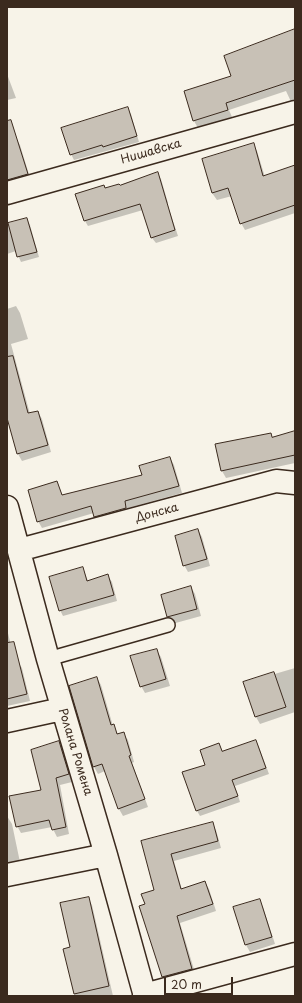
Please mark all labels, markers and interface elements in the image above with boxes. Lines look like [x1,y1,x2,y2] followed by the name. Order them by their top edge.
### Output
[119,136,183,168] street label: Нишавска
[134,500,180,526] street label: Донска
[55,707,95,797] street label: Ролана Ромена
[166,969,235,995] scale bar
[171,975,202,993] text: 20 m

